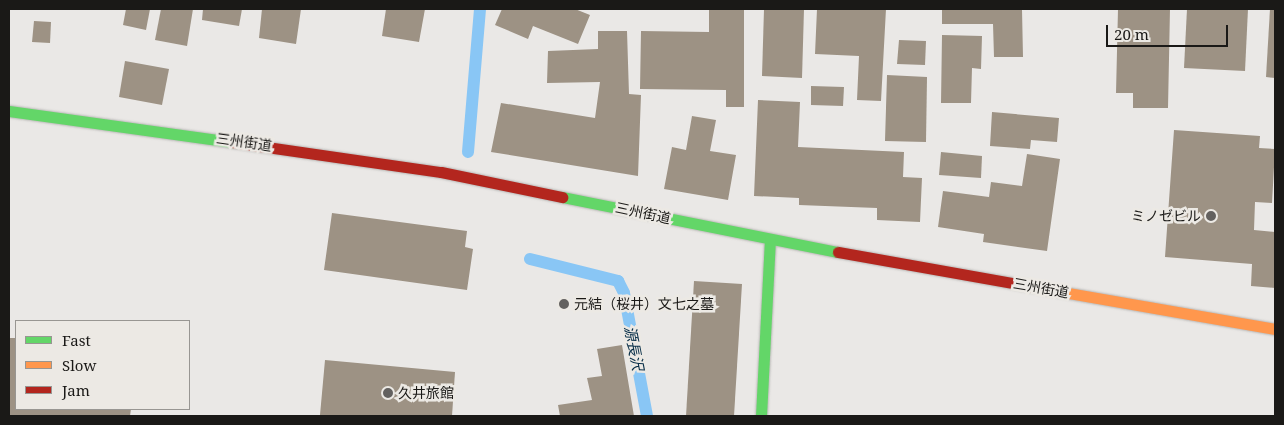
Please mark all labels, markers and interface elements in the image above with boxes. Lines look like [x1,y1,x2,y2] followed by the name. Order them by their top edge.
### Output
[1109,15,1232,47] scale bar
[1114,24,1149,44] text: 20 m
[215,130,273,154] street label: 三州街道
[614,199,672,227] street label: 三州街道
[1131,208,1201,224] place label: ミノゼビル
[1205,210,1217,222] marker: ミノゼビル
[1012,275,1070,301] street label: 三州街道
[574,296,714,312] place label: 元結（桜井）文七之墓
[558,298,570,310] marker: 元結（桜井）文七之墓
[15,320,190,410] legend
[621,324,647,372] water label: 源長沢
[62,330,91,350] text: Fast
[62,355,96,375] text: Slow
[62,380,90,400] text: Jam
[398,385,454,401] place label: 久井旅館
[382,387,394,399] marker: 久井旅館

